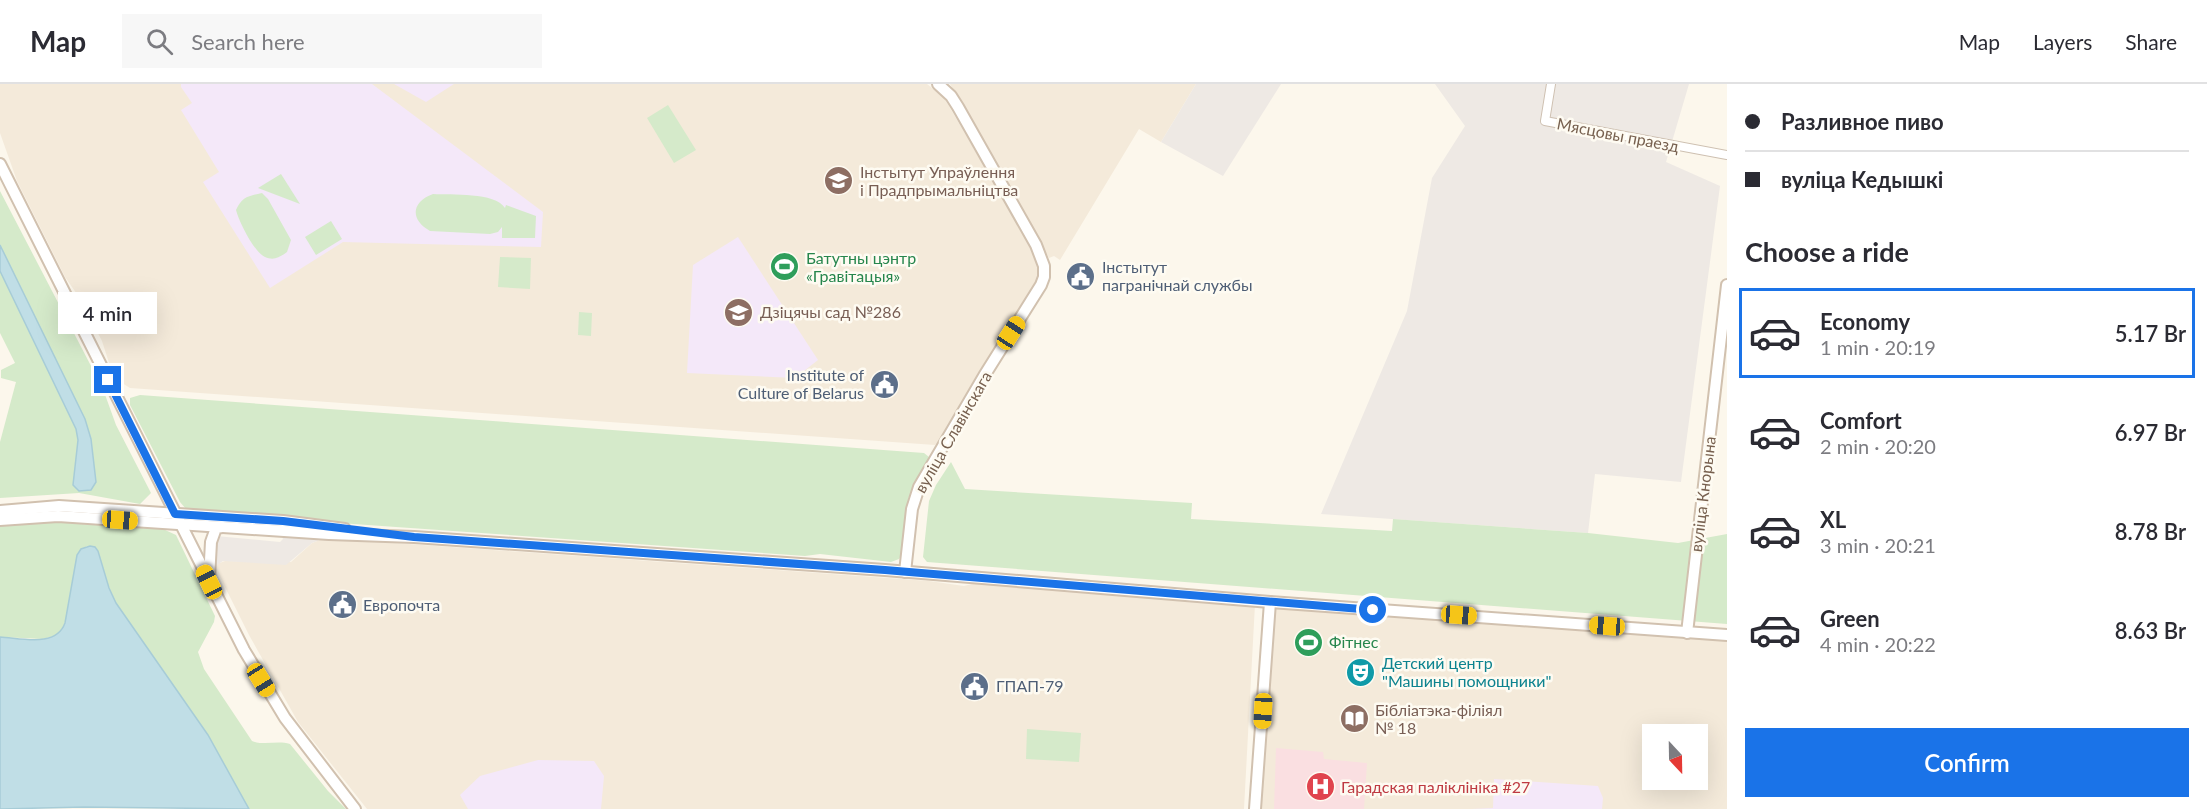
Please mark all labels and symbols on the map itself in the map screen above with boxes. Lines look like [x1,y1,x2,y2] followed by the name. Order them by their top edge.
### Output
[1556,113,1681,156] street label: Мясцовы праезд
[860,162,1018,199] place label: Інстытут Упраўлення і Прадпрымальніцтва
[823,165,855,197] school or university icon: Інстытут Упраўлення і Прадпрымальніцтва
[806,248,916,285] place label: Батутны цэнтр «Гравітацыя»
[769,251,801,283] sports icon: Батутны цэнтр «Гравітацыя»
[1102,257,1252,294] place label: Інстытут пагранічнай службы
[1065,260,1097,292] public building icon: Інстытут пагранічнай службы
[58,293,158,335] callout: 4 min
[723,296,755,328] school or university icon: Дзіцячы сад №286
[760,302,901,321] place label: Дзіцячы сад №286
[994,313,1028,353] car
[738,365,864,402] place label: Institute of Culture of Belarus
[94,366,121,393] route end
[869,368,901,400] public building icon: Institute of Culture of Belarus
[910,368,995,496] street label: вуліца Славінскага
[1686,435,1719,553] street label: вуліца Кнорына
[101,510,139,530] car
[193,562,225,602] car
[326,589,358,621] public building icon: Европочта
[363,595,440,614] place label: Европочта
[1359,596,1386,623] route start
[1440,605,1478,625] car
[1588,616,1626,636] car
[1292,626,1324,658] sports icon: Фітнес
[1329,632,1379,651] place label: Фітнес
[1382,653,1551,690] place label: Детский центр "Машины помощники"
[1345,656,1377,688] theatre icon: Детский центр "Машины помощники"
[244,660,278,700] car
[959,670,991,702] public building icon: ГПАП-79
[996,676,1063,695] place label: ГПАП-79
[1253,693,1273,729] car
[1375,700,1502,737] place label: Бібліатэка-філіял № 18
[1338,703,1370,735] library icon: Бібліатэка-філіял № 18
[1642,724,1708,790] north arrow
[1304,771,1336,803] hospital icon: Гарадская паліклініка #27
[1341,777,1530,796] place label: Гарадская паліклініка #27

